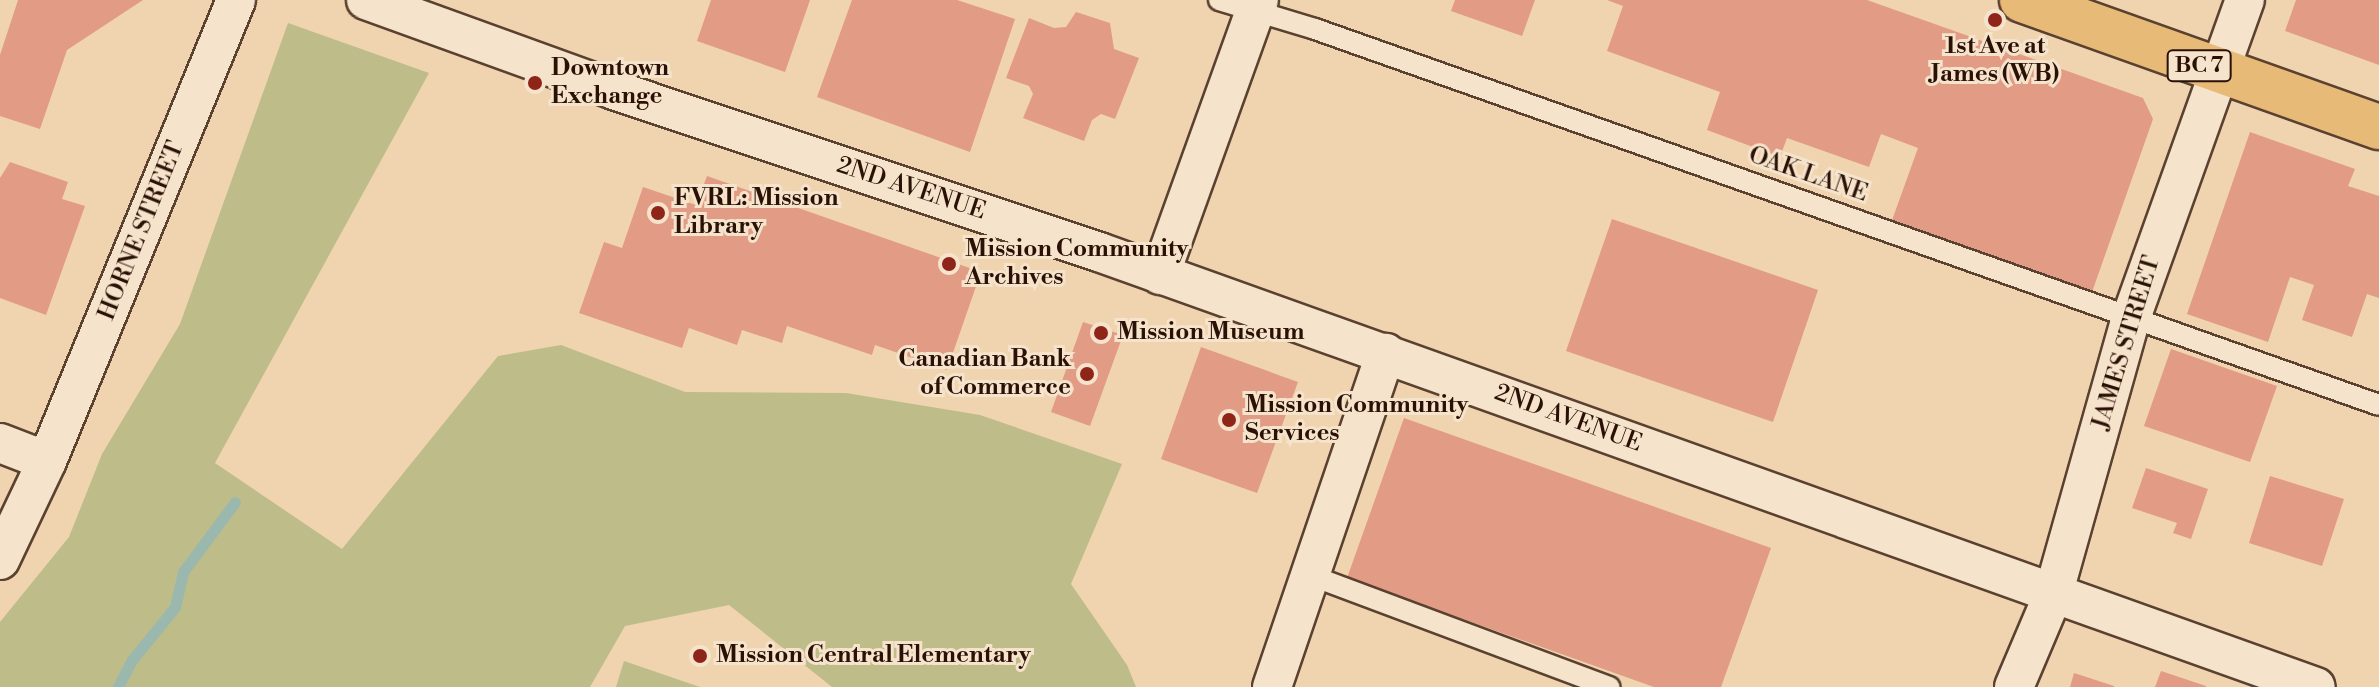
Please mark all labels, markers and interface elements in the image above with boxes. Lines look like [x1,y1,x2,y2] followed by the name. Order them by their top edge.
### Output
[1986,11,2004,29] marker: 1st Ave at James (WB)
[1931,33,2059,89] place label: 1st Ave at James (WB)
[2165,48,2233,84] road number: BC 7
[551,55,669,111] place label: Downtown Exchange
[526,74,544,92] marker: Downtown Exchange
[93,137,191,325] street label: HORNE STREET
[1745,141,1871,209] street label: OAK LANE
[833,151,989,227] street label: 2ND AVENUE
[674,185,838,241] place label: FVRL: Mission Library
[649,204,667,222] marker: FVRL: Mission Library
[965,236,1188,292] place label: Mission Community Archives
[2087,253,2167,433] street label: JAMES STREET
[940,255,958,273] marker: Mission Community Archives
[1117,319,1305,347] place label: Mission Museum
[1092,324,1110,342] marker: Mission Museum
[898,346,1071,402] place label: Canadian Bank of Commerce
[1078,365,1096,383] marker: Canadian Bank of Commerce
[1490,379,1646,459] street label: 2ND AVENUE
[1245,392,1468,448] place label: Mission Community Services
[1220,411,1238,429] marker: Mission Community Services
[716,642,1031,670] place label: Mission Central Elementary
[691,647,709,665] marker: Mission Central Elementary

